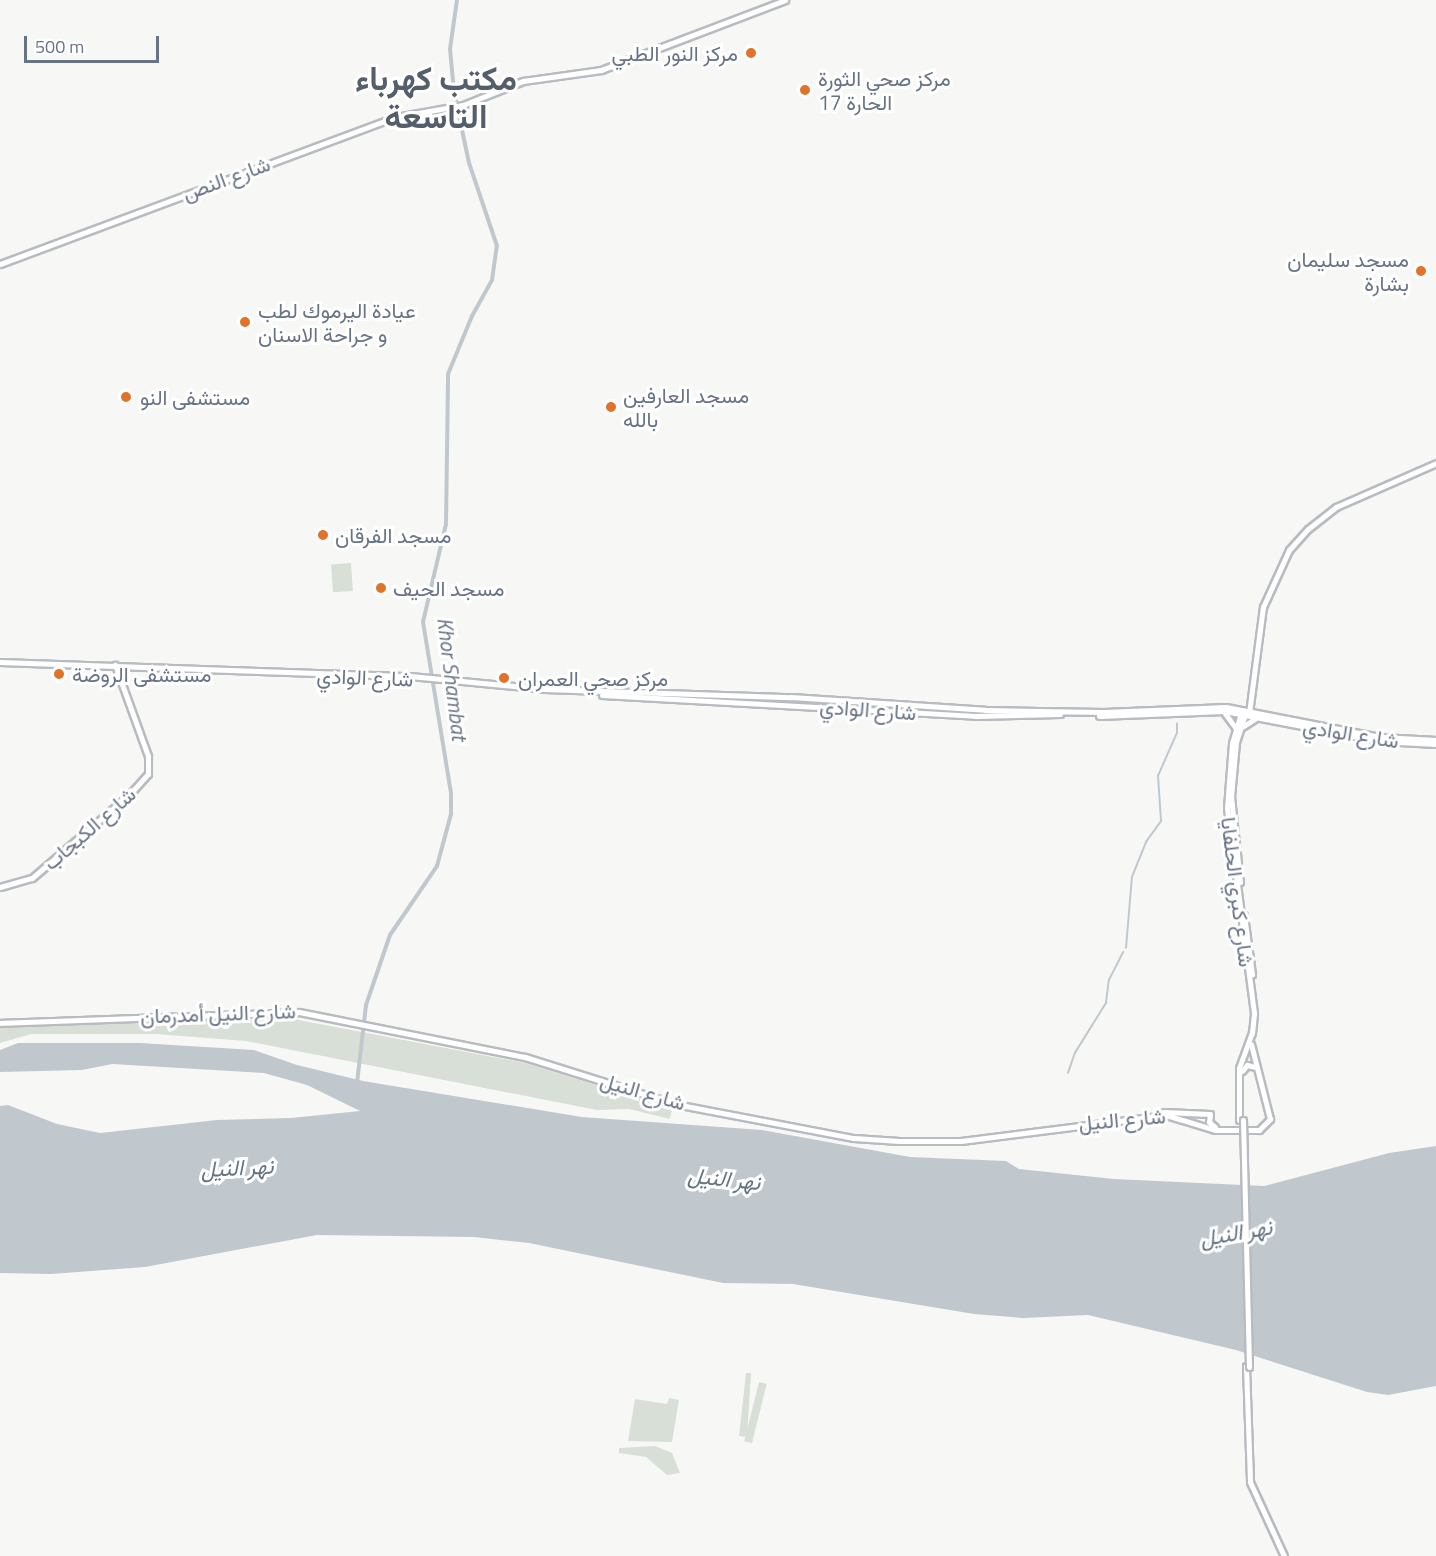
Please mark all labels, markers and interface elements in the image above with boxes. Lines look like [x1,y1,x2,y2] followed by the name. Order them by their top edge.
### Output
[27,24,162,62] scale bar
[35,33,84,60] text: 500 m
[611,40,738,66] place label: مركز النور الطبي
[742,44,760,62] marker: مركز النور الطبي
[355,59,517,137] district label: مكتب كهرباء التاسعة
[818,65,951,115] place label: مركز صحي الثورة الحارة 17
[796,81,814,99] marker: مركز صحي الثورة الحارة 17
[179,151,273,205] street label: شارع النص
[1287,246,1409,296] place label: مسجد سليمان بشارة
[1414,264,1428,278] marker: مسجد سليمان بشارة
[258,297,416,347] place label: عيادة اليرموك لطب و جراحة الاسنان
[236,313,254,331] marker: عيادة اليرموك لطب و جراحة الاسنان
[623,382,749,432] place label: مسجد العارفين بالله
[140,384,250,410] place label: مستشفى النو
[117,388,135,406] marker: مستشفى النو
[604,400,618,414] marker: مسجد العارفين بالله
[335,522,451,548] place label: مسجد الفرقان
[316,528,330,542] marker: مسجد الفرقان
[393,575,504,601] place label: مسجد الحيف
[374,581,388,595] marker: مسجد الحيف
[431,616,473,742] water label: Khor Shambat
[72,661,211,687] place label: مستشفى الروضة
[316,663,414,691] street label: شارع الوادي
[50,665,68,683] marker: مستشفى الروضة
[518,665,668,691] place label: مركز صحي العمران
[495,669,513,687] marker: مركز صحي العمران
[819,693,917,725] street label: شارع الوادي
[1301,713,1401,753] street label: شارع الوادي
[38,781,140,875] street label: شارع الكبجاب
[1216,816,1260,968] street label: شارع كبري الحلفايا
[140,998,296,1028] street label: شارع النيل أمدرمان
[598,1067,688,1115] street label: شارع النيل
[1077,1103,1167,1135] street label: شارع النيل
[200,1153,274,1183] water label: نهر النيل
[686,1162,762,1196] water label: نهر النيل
[1198,1214,1274,1252] water label: نهر النيل

